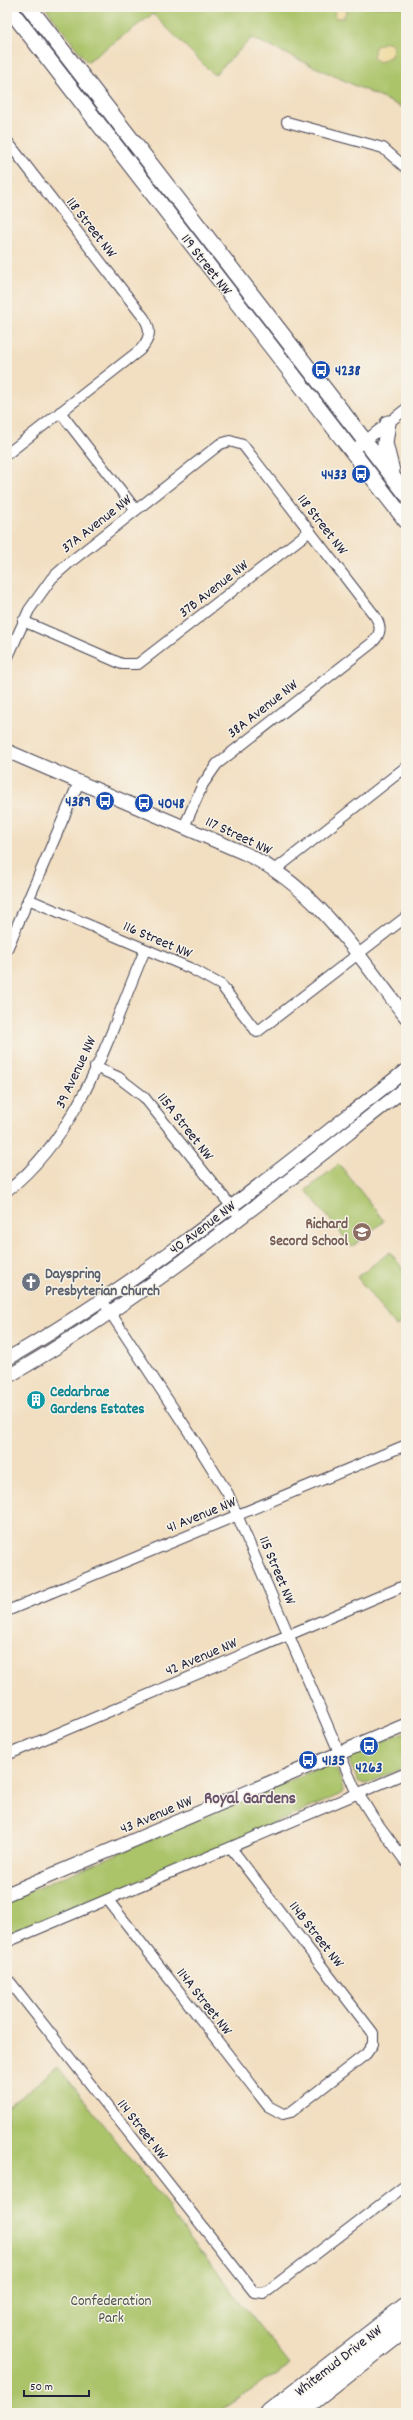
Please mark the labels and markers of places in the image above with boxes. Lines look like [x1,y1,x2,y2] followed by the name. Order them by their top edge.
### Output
[310,359,332,381] bus stop icon: 4238
[335,361,360,383] place label: 4238
[350,463,372,485] bus stop icon: 4433
[321,465,347,487] place label: 4433
[94,790,116,812] bus stop icon: 4389
[65,792,91,814] place label: 4389
[133,792,155,814] bus stop icon: 4048
[158,794,185,816] place label: 4048
[270,1214,348,1253] place label: Richard Secord School
[351,1221,373,1243] school or university icon: Richard Secord School
[45,1264,160,1303] place label: Dayspring Presbyterian Church
[20,1271,42,1293] church icon: Dayspring Presbyterian Church
[50,1382,145,1421] place label: Cedarbrae Gardens Estates
[25,1389,47,1411] building icon: Cedarbrae Gardens Estates
[358,1735,380,1757] bus stop icon: 4263
[297,1749,319,1771] bus stop icon: 4135
[322,1751,345,1773] place label: 4135
[356,1758,383,1780] place label: 4263

